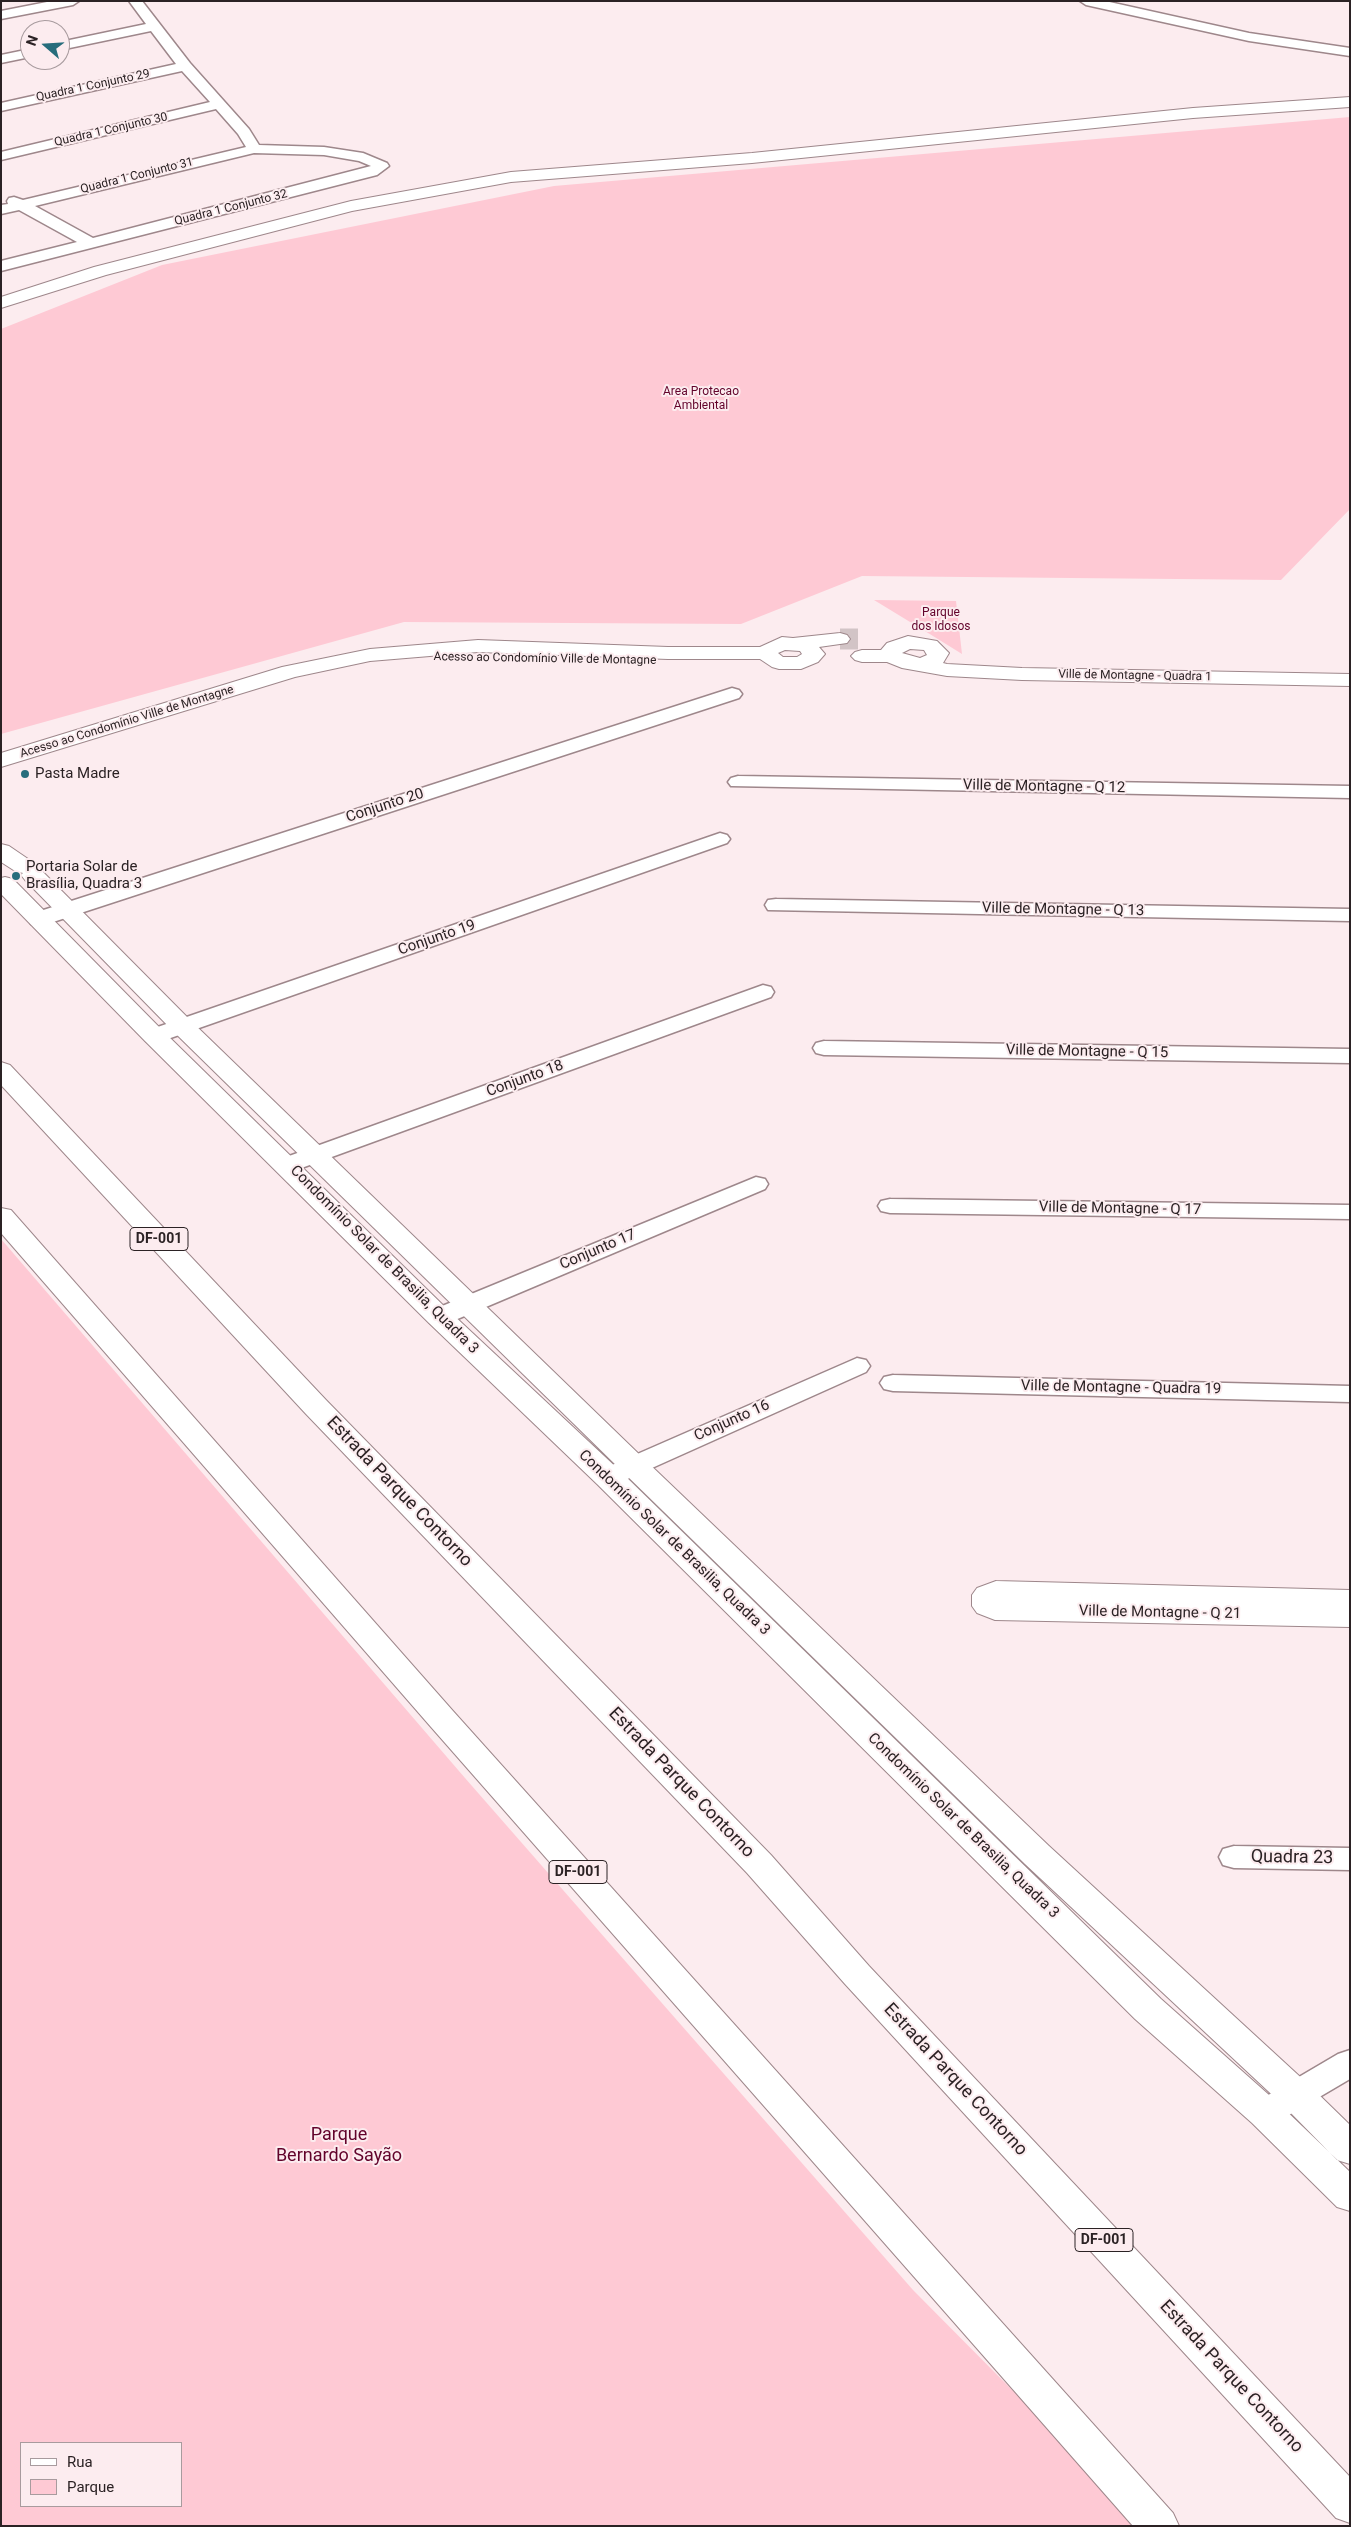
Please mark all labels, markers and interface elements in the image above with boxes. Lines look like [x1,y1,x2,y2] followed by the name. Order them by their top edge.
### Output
[20,20,70,70] north arrow
[23,33,41,48] text: N
[35,67,151,105] street label: Quadra 1 Conjunto 29
[53,110,169,150] street label: Quadra 1 Conjunto 30
[79,155,195,197] street label: Quadra 1 Conjunto 31
[173,187,289,229] street label: Quadra 1 Conjunto 32
[663,385,739,413] park label: Area Protecao Ambiental
[912,606,970,634] park label: Parque dos Idosos
[434,650,656,668] street label: Acesso ao Condomínio Ville de Montagne
[1058,667,1212,685] street label: Ville de Montagne - Quadra 1
[18,683,236,761] street label: Acesso ao Condomínio Ville de Montagne
[35,765,120,783] place label: Pasta Madre
[19,768,31,780] marker: Pasta Madre
[963,777,1125,797] street label: Ville de Montagne - Q 12
[344,785,426,827] street label: Conjunto 20
[26,858,142,893] place label: Portaria Solar de Brasília, Quadra 3
[10,870,22,882] marker: Portaria Solar de Brasília, Quadra 3
[982,900,1144,920] street label: Ville de Montagne - Q 13
[396,916,478,960] street label: Conjunto 19
[1006,1042,1168,1062] street label: Ville de Montagne - Q 15
[484,1057,566,1101] street label: Conjunto 18
[286,1162,482,1358] street label: Condomínio Solar de Brasilia, Quadra 3
[1039,1199,1201,1219] street label: Ville de Montagne - Q 17
[557,1226,639,1274] street label: Conjunto 17
[130,1228,188,1250] road number: DF-001
[1021,1377,1221,1399] street label: Ville de Montagne - Quadra 19
[692,1396,772,1446] street label: Conjunto 16
[322,1412,476,1572] street label: Estrada Parque Contorno
[575,1447,773,1639] street label: Condomínio Solar de Brasilia, Quadra 3
[1079,1603,1241,1623] street label: Ville de Montagne - Q 21
[604,1703,758,1863] street label: Estrada Parque Contorno
[864,1730,1062,1922] street label: Condomínio Solar de Brasilia, Quadra 3
[1251,1846,1333,1870] street label: Quadra 23
[549,1860,607,1884] road number: DF-001
[879,1999,1031,2161] street label: Estrada Parque Contorno
[276,2124,402,2166] park label: Parque Bernardo Sayão
[1075,2228,1133,2252] road number: DF-001
[1155,2296,1307,2458] street label: Estrada Parque Contorno
[20,2442,182,2507] legend
[67,2453,93,2471] text: Rua
[67,2478,114,2496] text: Parque

